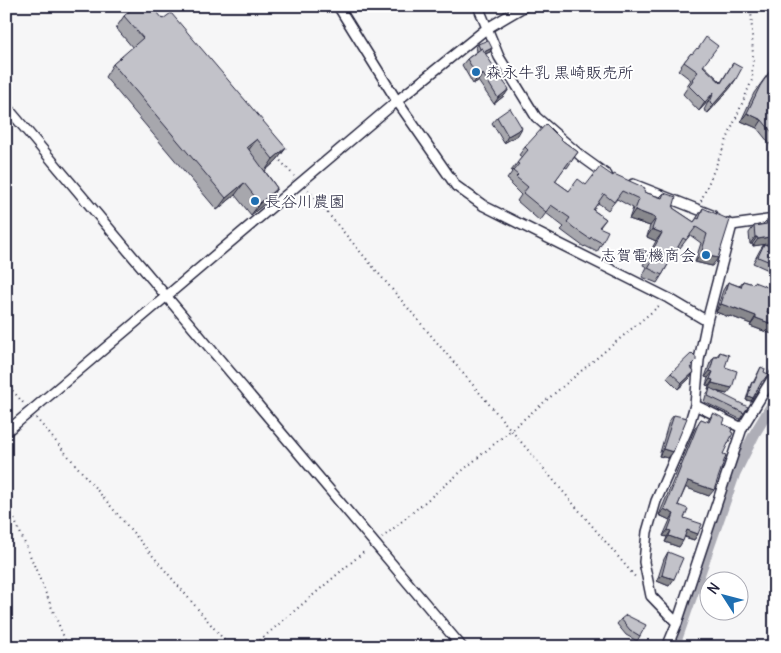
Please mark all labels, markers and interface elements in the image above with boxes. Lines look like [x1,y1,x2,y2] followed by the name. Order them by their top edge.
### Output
[486,62,634,82] place label: 森永牛乳 黒崎販売所
[470,66,482,78] marker: 森永牛乳 黒崎販売所
[265,191,345,211] place label: 長谷川農園
[249,195,261,207] marker: 長谷川農園
[600,245,696,265] place label: 志賀電機商会
[700,249,712,261] marker: 志賀電機商会
[698,570,748,620] north arrow
[703,579,724,598] text: N

